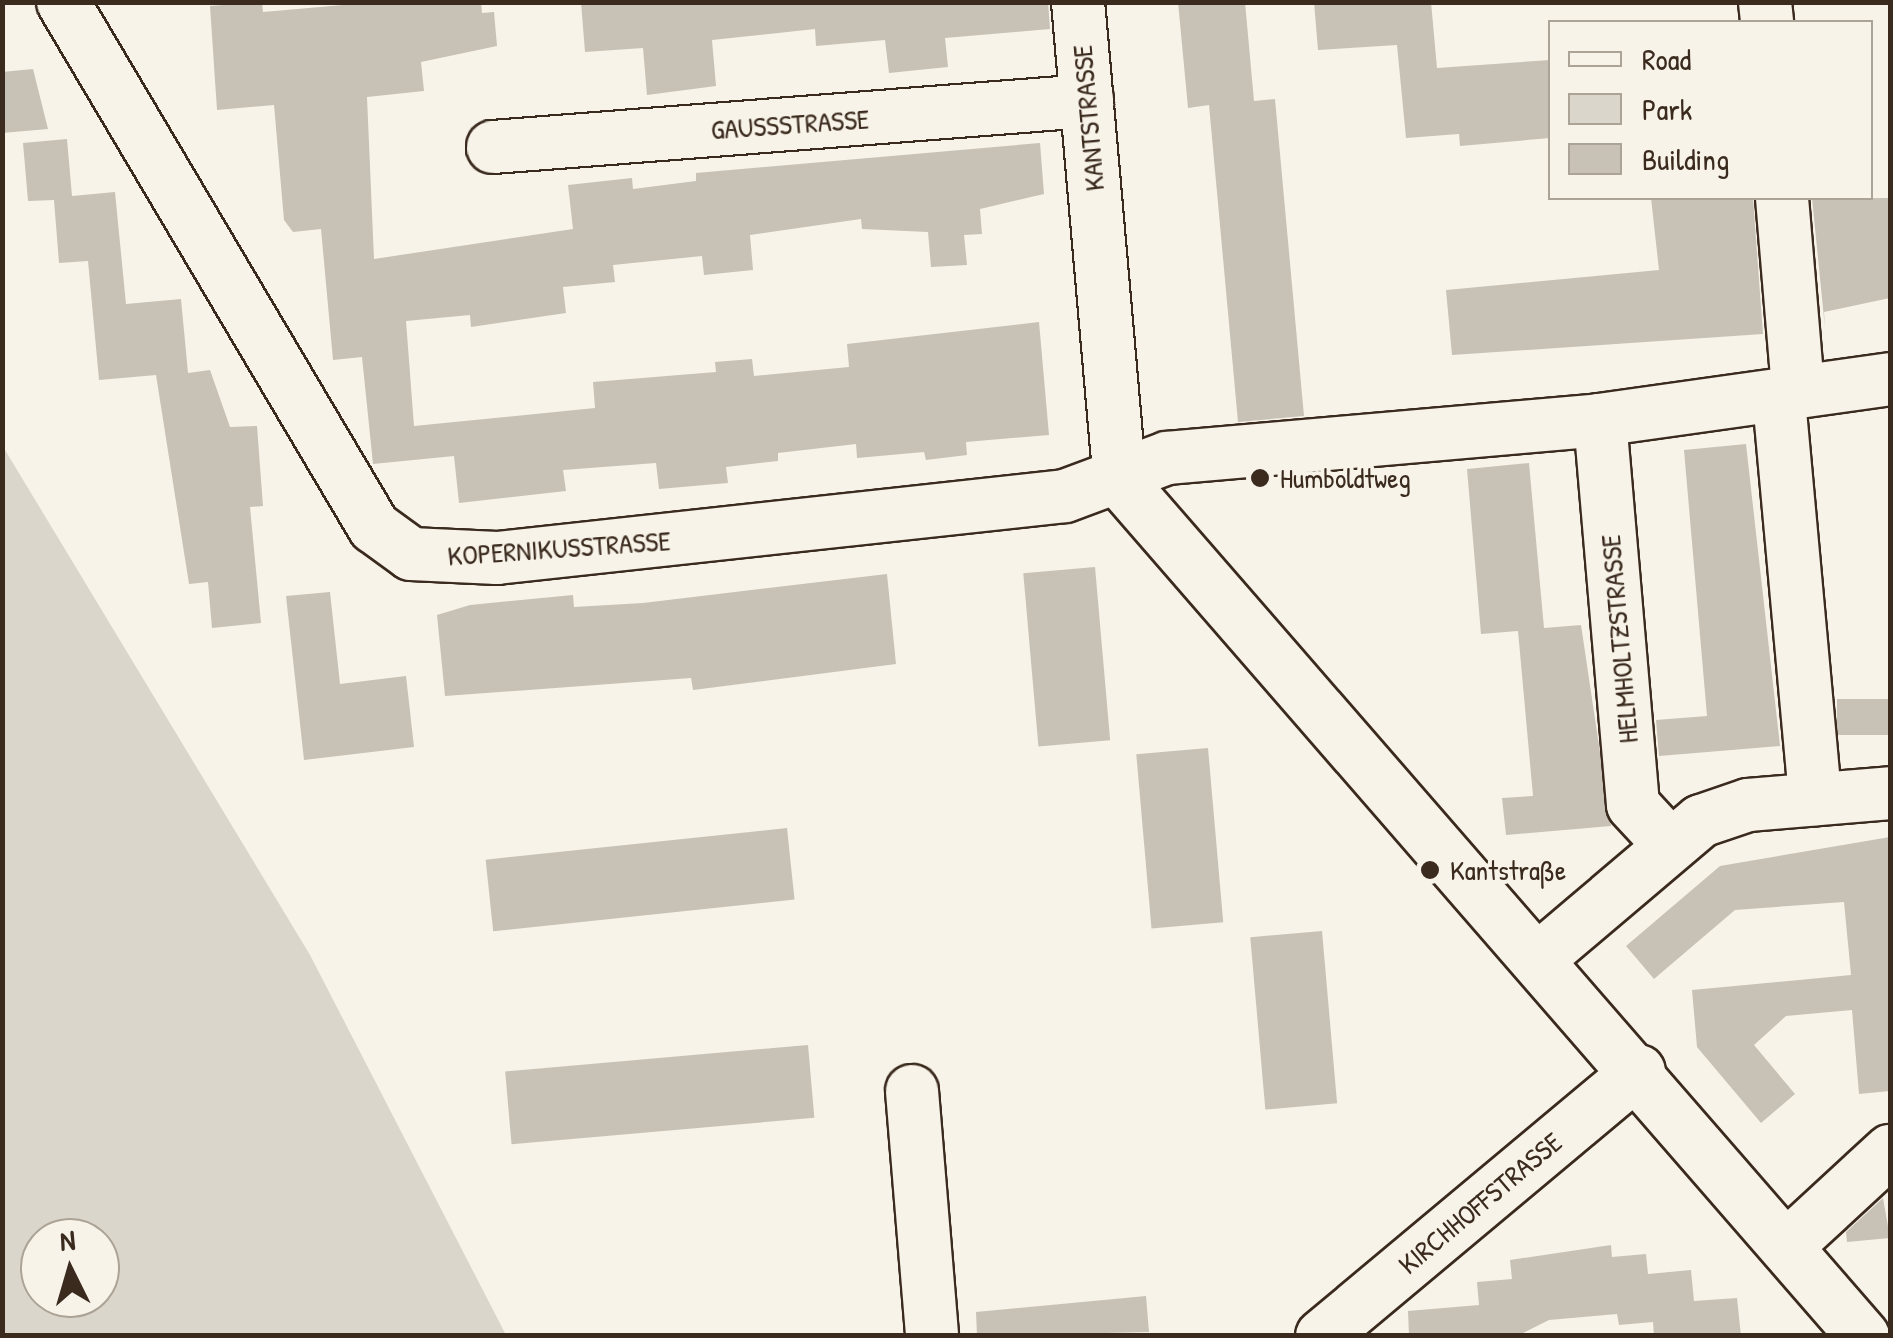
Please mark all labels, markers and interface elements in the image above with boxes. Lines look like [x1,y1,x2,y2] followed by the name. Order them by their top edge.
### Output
[1548,20,1873,200] legend
[1642,39,1691,79] text: Road
[1065,43,1111,193] street label: KANTSTRASSE
[1642,89,1692,129] text: Park
[710,102,870,146] street label: GAUSSSTRASSE
[1642,139,1729,179] text: Building
[1280,461,1411,495] place label: Humboldtweg
[1249,467,1271,489] marker: Humboldtweg
[446,523,672,573] street label: KOPERNIKUSSTRASSE
[1593,533,1645,745] street label: HELMHOLTZSTRASSE
[1450,853,1566,887] place label: Kantstraße
[1419,859,1441,881] marker: Kantstraße
[1392,1125,1568,1281] street label: KIRCHHOFFSTRASSE
[20,1218,120,1318] north arrow
[58,1221,77,1260] text: N

